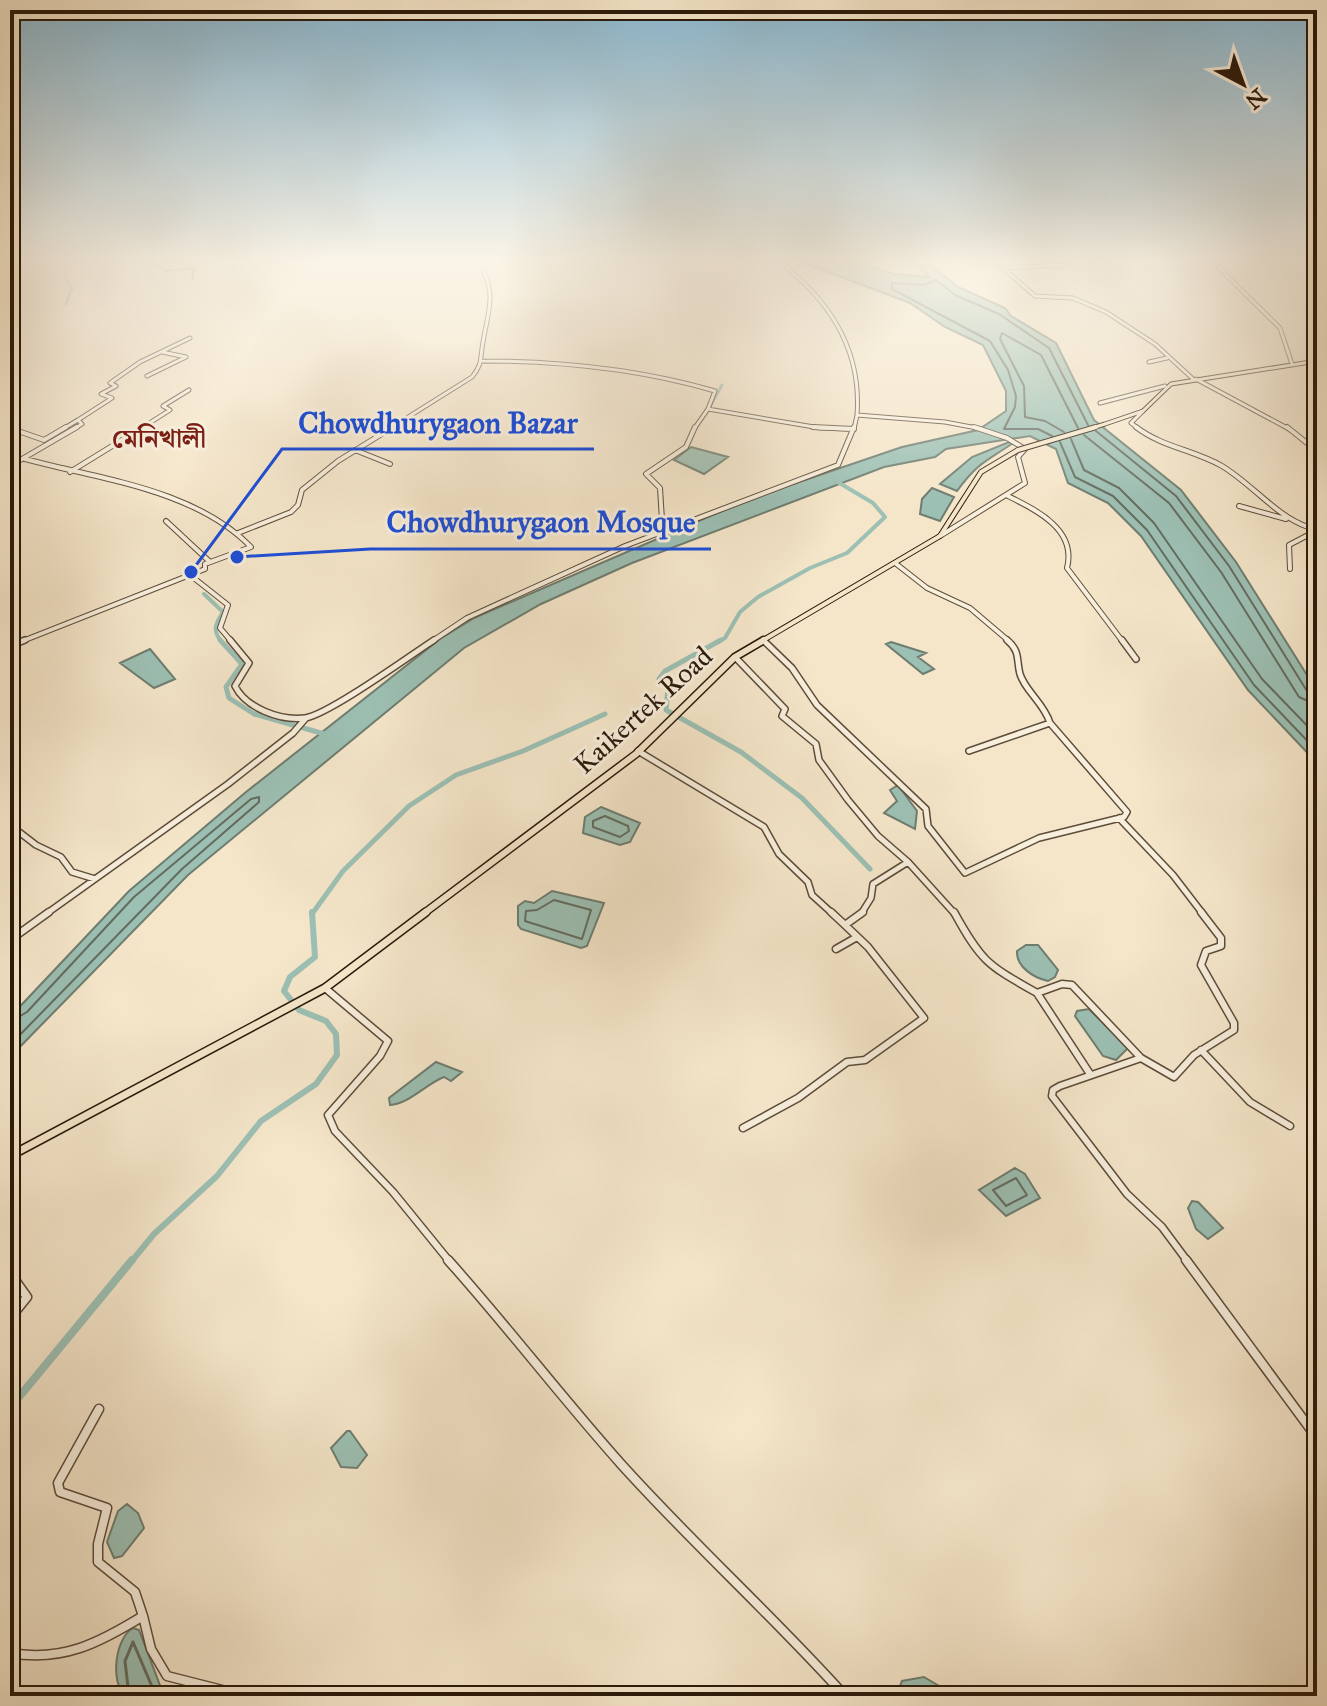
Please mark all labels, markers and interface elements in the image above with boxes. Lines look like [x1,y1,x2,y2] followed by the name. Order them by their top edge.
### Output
[1203,44,1283,124] north arrow
[1240,82,1272,115] text: N
[282,395,594,449] callout: Chowdhurygaon Bazar
[298,405,579,441] text: Chowdhurygaon Bazar
[112,422,206,454] district label: মেনিখালী
[370,495,711,549] callout: Chowdhurygaon Mosque
[387,504,696,540] text: Chowdhurygaon Mosque
[566,639,720,781] street label: Kaikertek Road

